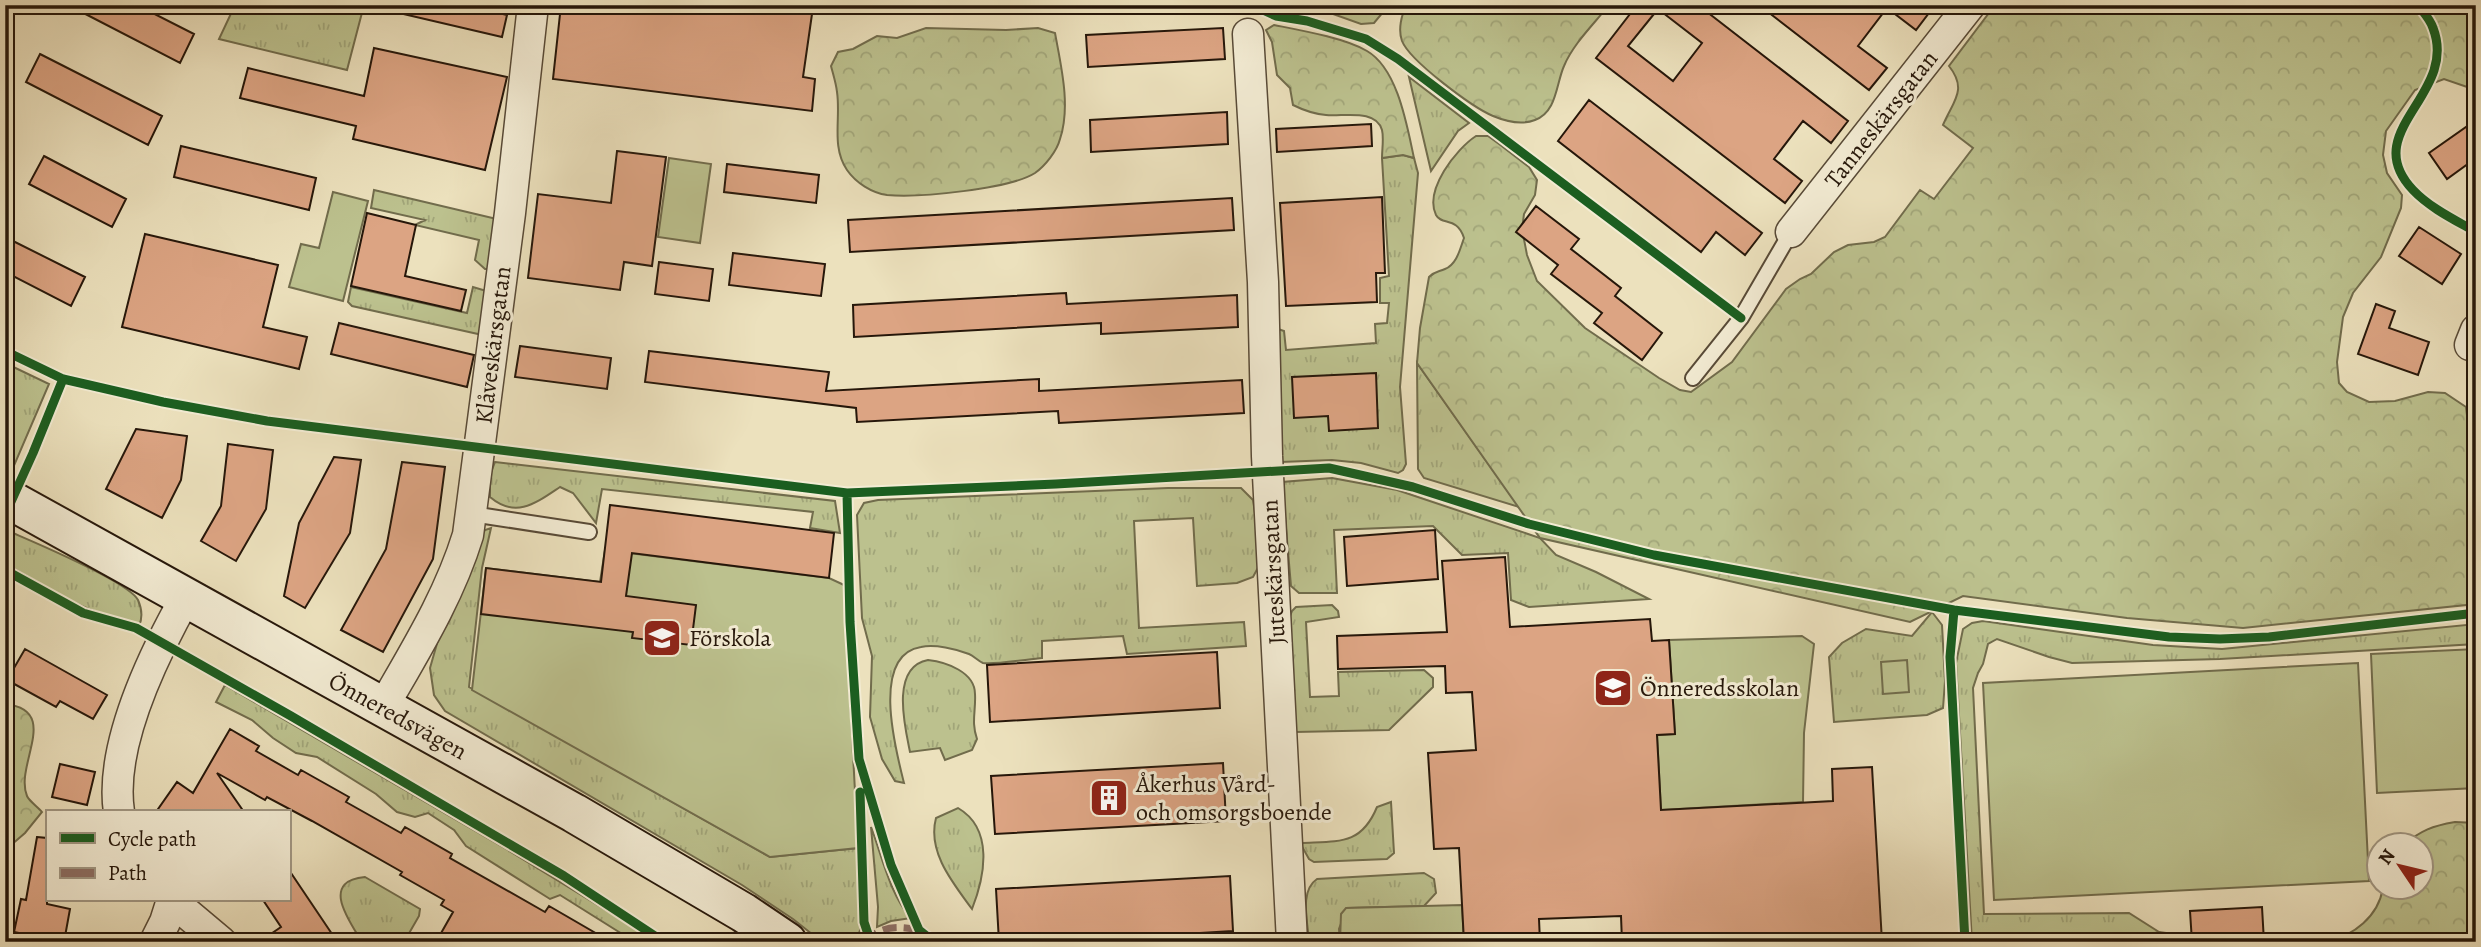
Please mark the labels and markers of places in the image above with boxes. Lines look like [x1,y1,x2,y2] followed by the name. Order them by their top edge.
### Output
[641,617,683,659] school or university icon: Förskola
[689,622,772,654] place label: Förskola
[1592,667,1634,709] school or university icon: Önneredsskolan
[1640,672,1799,704] place label: Önneredsskolan
[1135,768,1332,828] place label: Åkerhus Vård- och omsorgsboende
[1088,777,1130,819] building icon: Åkerhus Vård- och omsorgsboende

